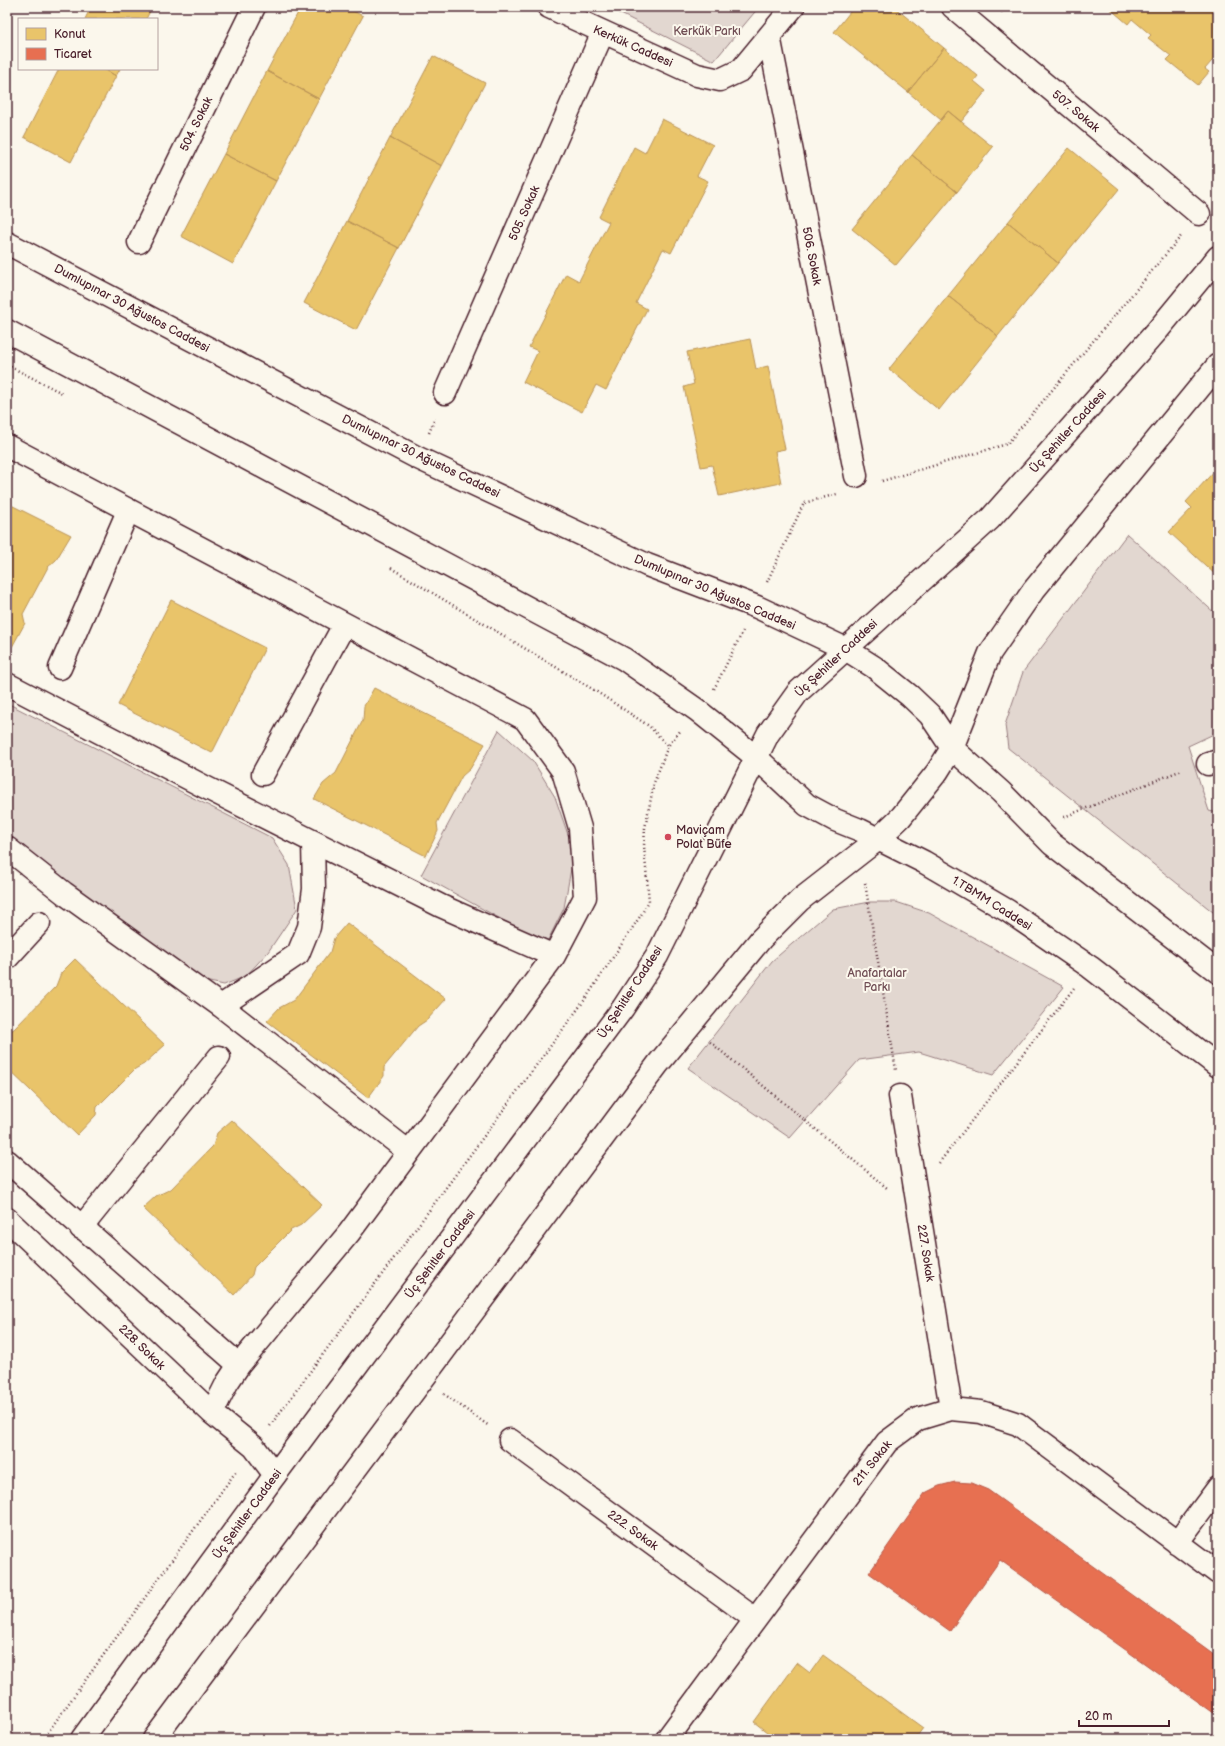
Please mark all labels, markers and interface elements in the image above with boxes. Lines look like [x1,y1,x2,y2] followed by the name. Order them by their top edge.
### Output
[18,18,158,70] legend
[591,22,675,71] street label: Kerkük Caddesi
[673,24,741,39] park label: Kerkük Parkı
[54,27,86,42] text: Konut
[54,47,92,62] text: Ticaret
[1049,87,1103,136] street label: 507. Sokak
[177,94,216,154] street label: 504. Sokak
[506,183,543,243] street label: 505. Sokak
[799,226,825,287] street label: 506. Sokak
[51,261,212,356] street label: Dumlupınar 30 Ağustos Caddesi
[1026,386,1110,476] street label: Üç Şehitler Caddesi
[339,412,503,501] street label: Dumlupınar 30 Ağustos Caddesi
[632,552,798,633] street label: Dumlupınar 30 Ağustos Caddesi
[791,615,881,701] street label: Üç Şehitler Caddesi
[676,823,732,852] place label: Maviçam Polat Büfe
[663,832,673,842] marker: Maviçam Polat Büfe
[949,873,1035,934] street label: 1.TBMM Caddesi
[594,942,666,1041] street label: Üç Şehitler Caddesi
[847,966,907,995] park label: Anafartalar Parkı
[401,1206,479,1302] street label: Üç Şehitler Caddesi
[914,1223,937,1283] street label: 227. Sokak
[115,1321,168,1373] street label: 228. Sokak
[850,1438,895,1489] street label: 211. Sokak
[209,1466,285,1562] street label: Üç Şehitler Caddesi
[604,1507,661,1554] street label: 222. Sokak
[1079,1702,1169,1728] scale bar
[1085,1709,1112,1724] text: 20 m

